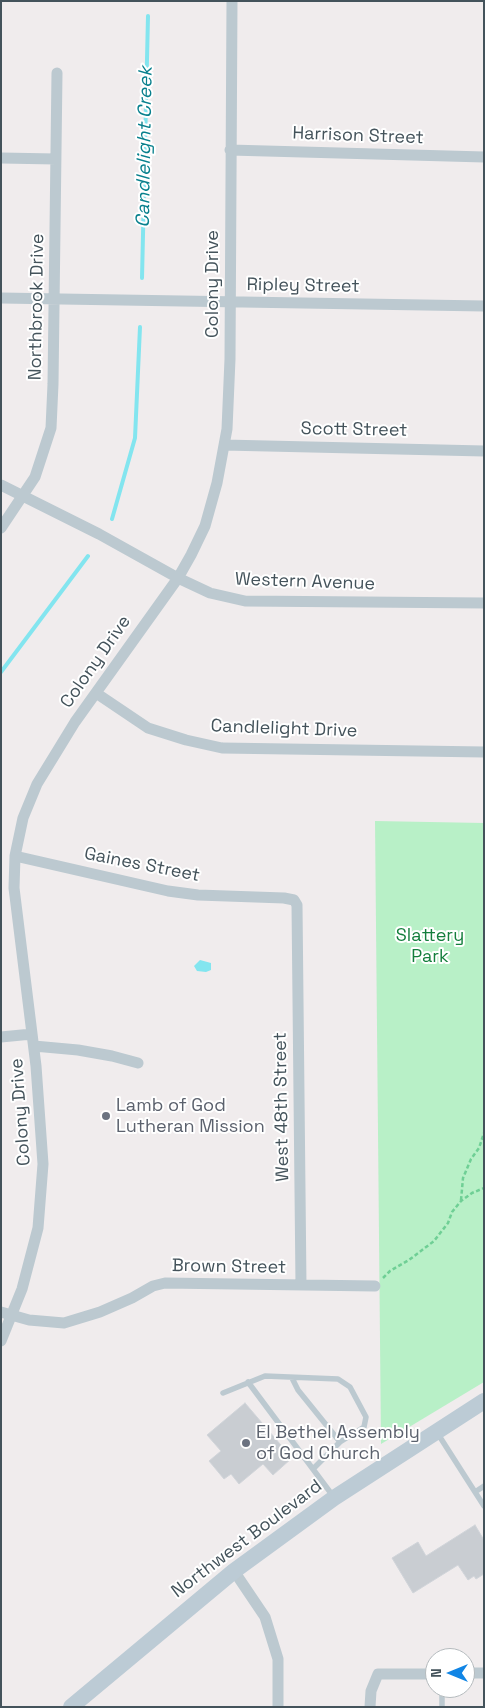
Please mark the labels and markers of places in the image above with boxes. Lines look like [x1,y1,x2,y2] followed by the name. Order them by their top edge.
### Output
[116,1095,265,1138] place label: Lamb of God Lutheran Mission
[100,1110,112,1122] marker: Lamb of God Lutheran Mission
[256,1422,420,1465] place label: El Bethel Assembly of God Church
[240,1437,252,1449] marker: El Bethel Assembly of God Church

